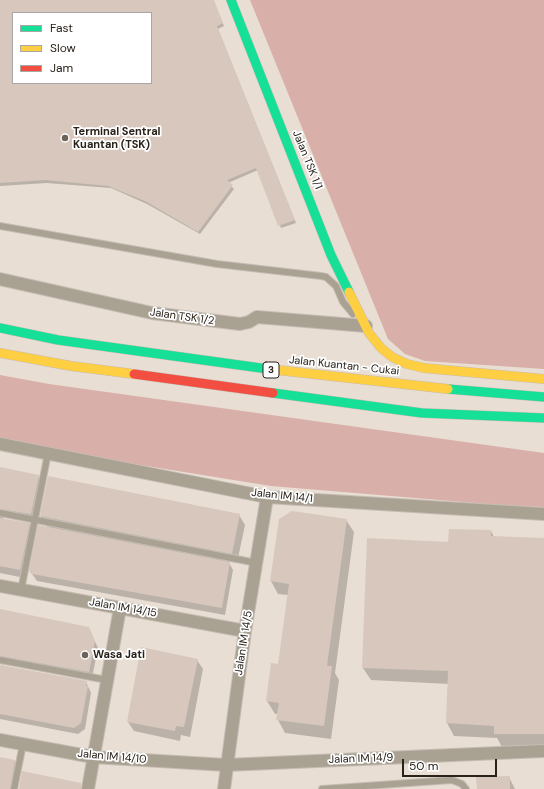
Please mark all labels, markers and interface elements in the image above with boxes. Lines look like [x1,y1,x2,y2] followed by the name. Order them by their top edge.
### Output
[12,12,152,84] legend
[50,20,73,36] text: Fast
[50,40,76,56] text: Slow
[50,60,73,76] text: Jam
[73,125,161,151] place label: Terminal Sentral Kuantan (TSK)
[289,129,325,191] street label: Jalan TSK 1/1
[60,133,70,143] marker: Terminal Sentral Kuantan (TSK)
[149,306,215,328] street label: Jalan TSK 1/2
[288,354,400,378] street label: Jalan Kuantan - Cukai
[263,362,279,378] road number: 3
[251,486,313,506] street label: Jalan IM 14/1
[88,596,158,620] street label: Jalan IM 14/15
[232,610,256,676] street label: Jalan IM 14/5
[93,648,145,662] place label: Wasa Jati
[80,650,90,660] marker: Wasa Jati
[77,747,147,767] street label: Jalan IM 14/10
[328,751,394,767] street label: Jalan IM 14/9
[404,751,499,777] scale bar
[409,758,438,774] text: 50 m

